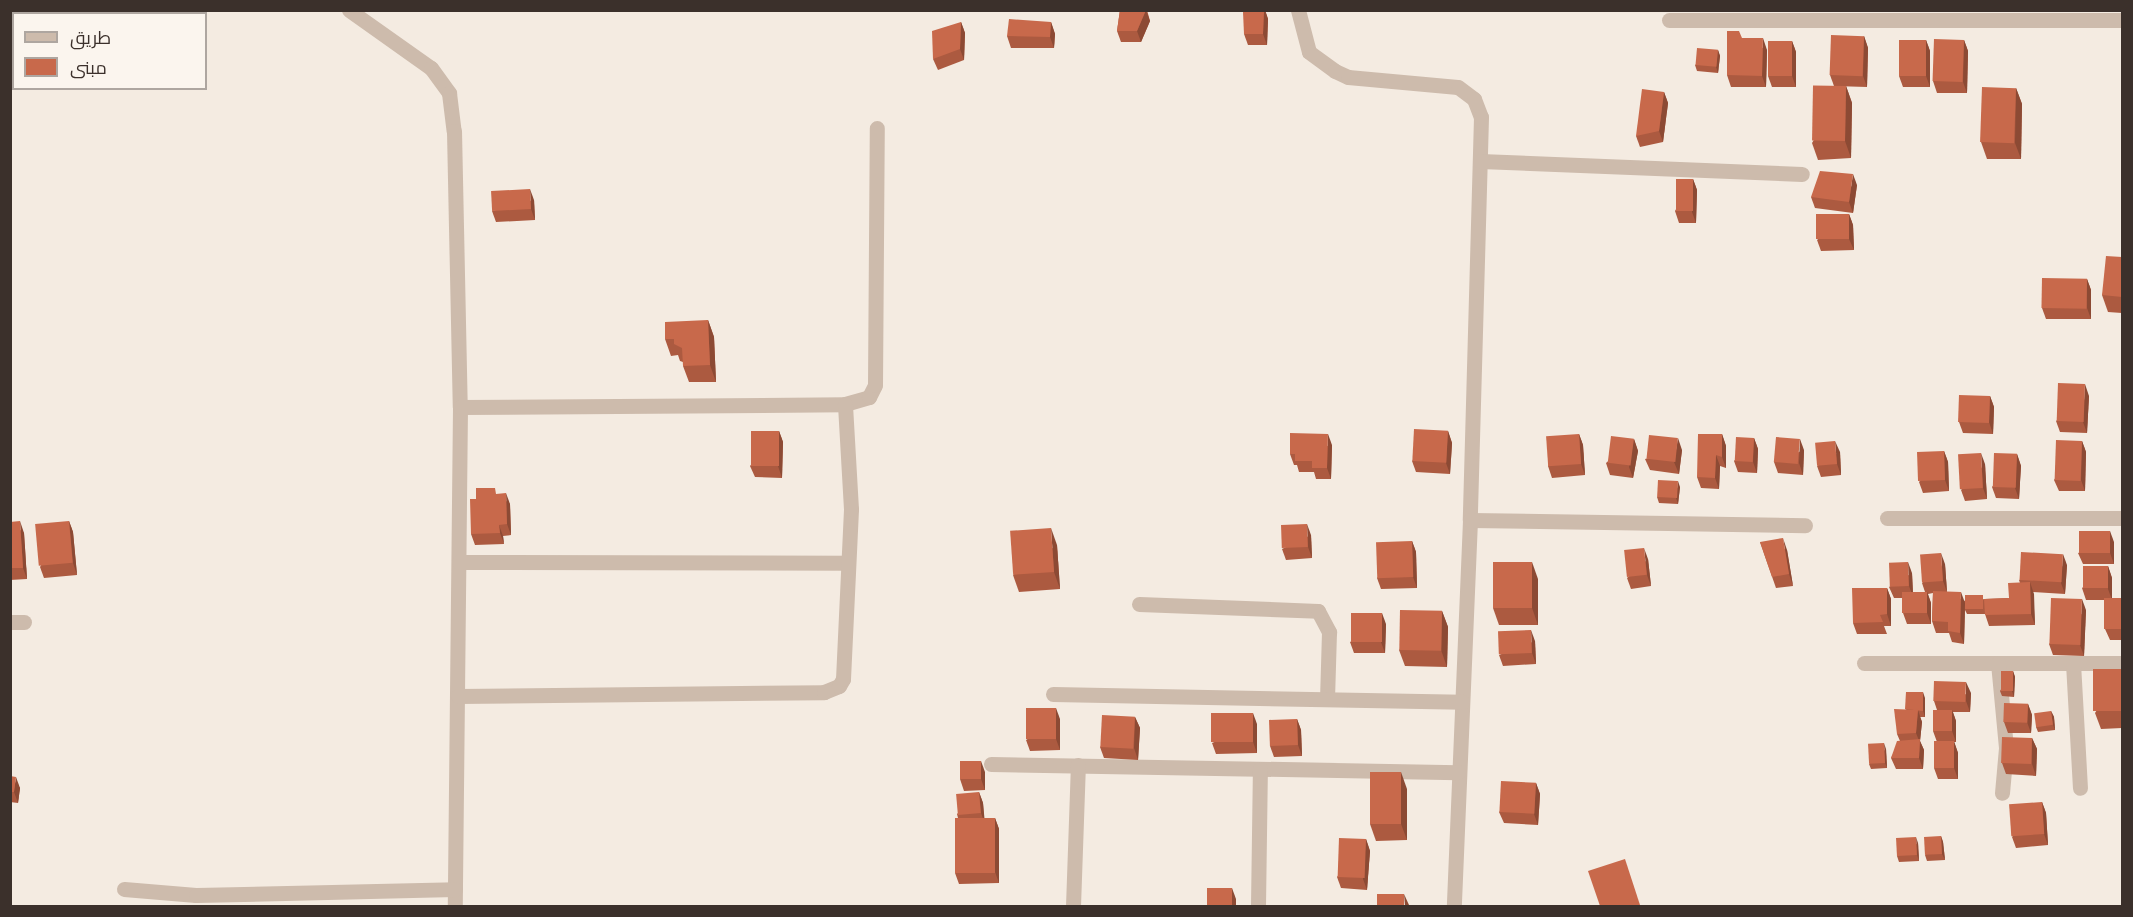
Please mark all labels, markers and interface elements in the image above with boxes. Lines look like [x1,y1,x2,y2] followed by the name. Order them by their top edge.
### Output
[12,12,207,90] legend
[70,25,111,49] text: طريق
[70,55,107,79] text: مبنى

